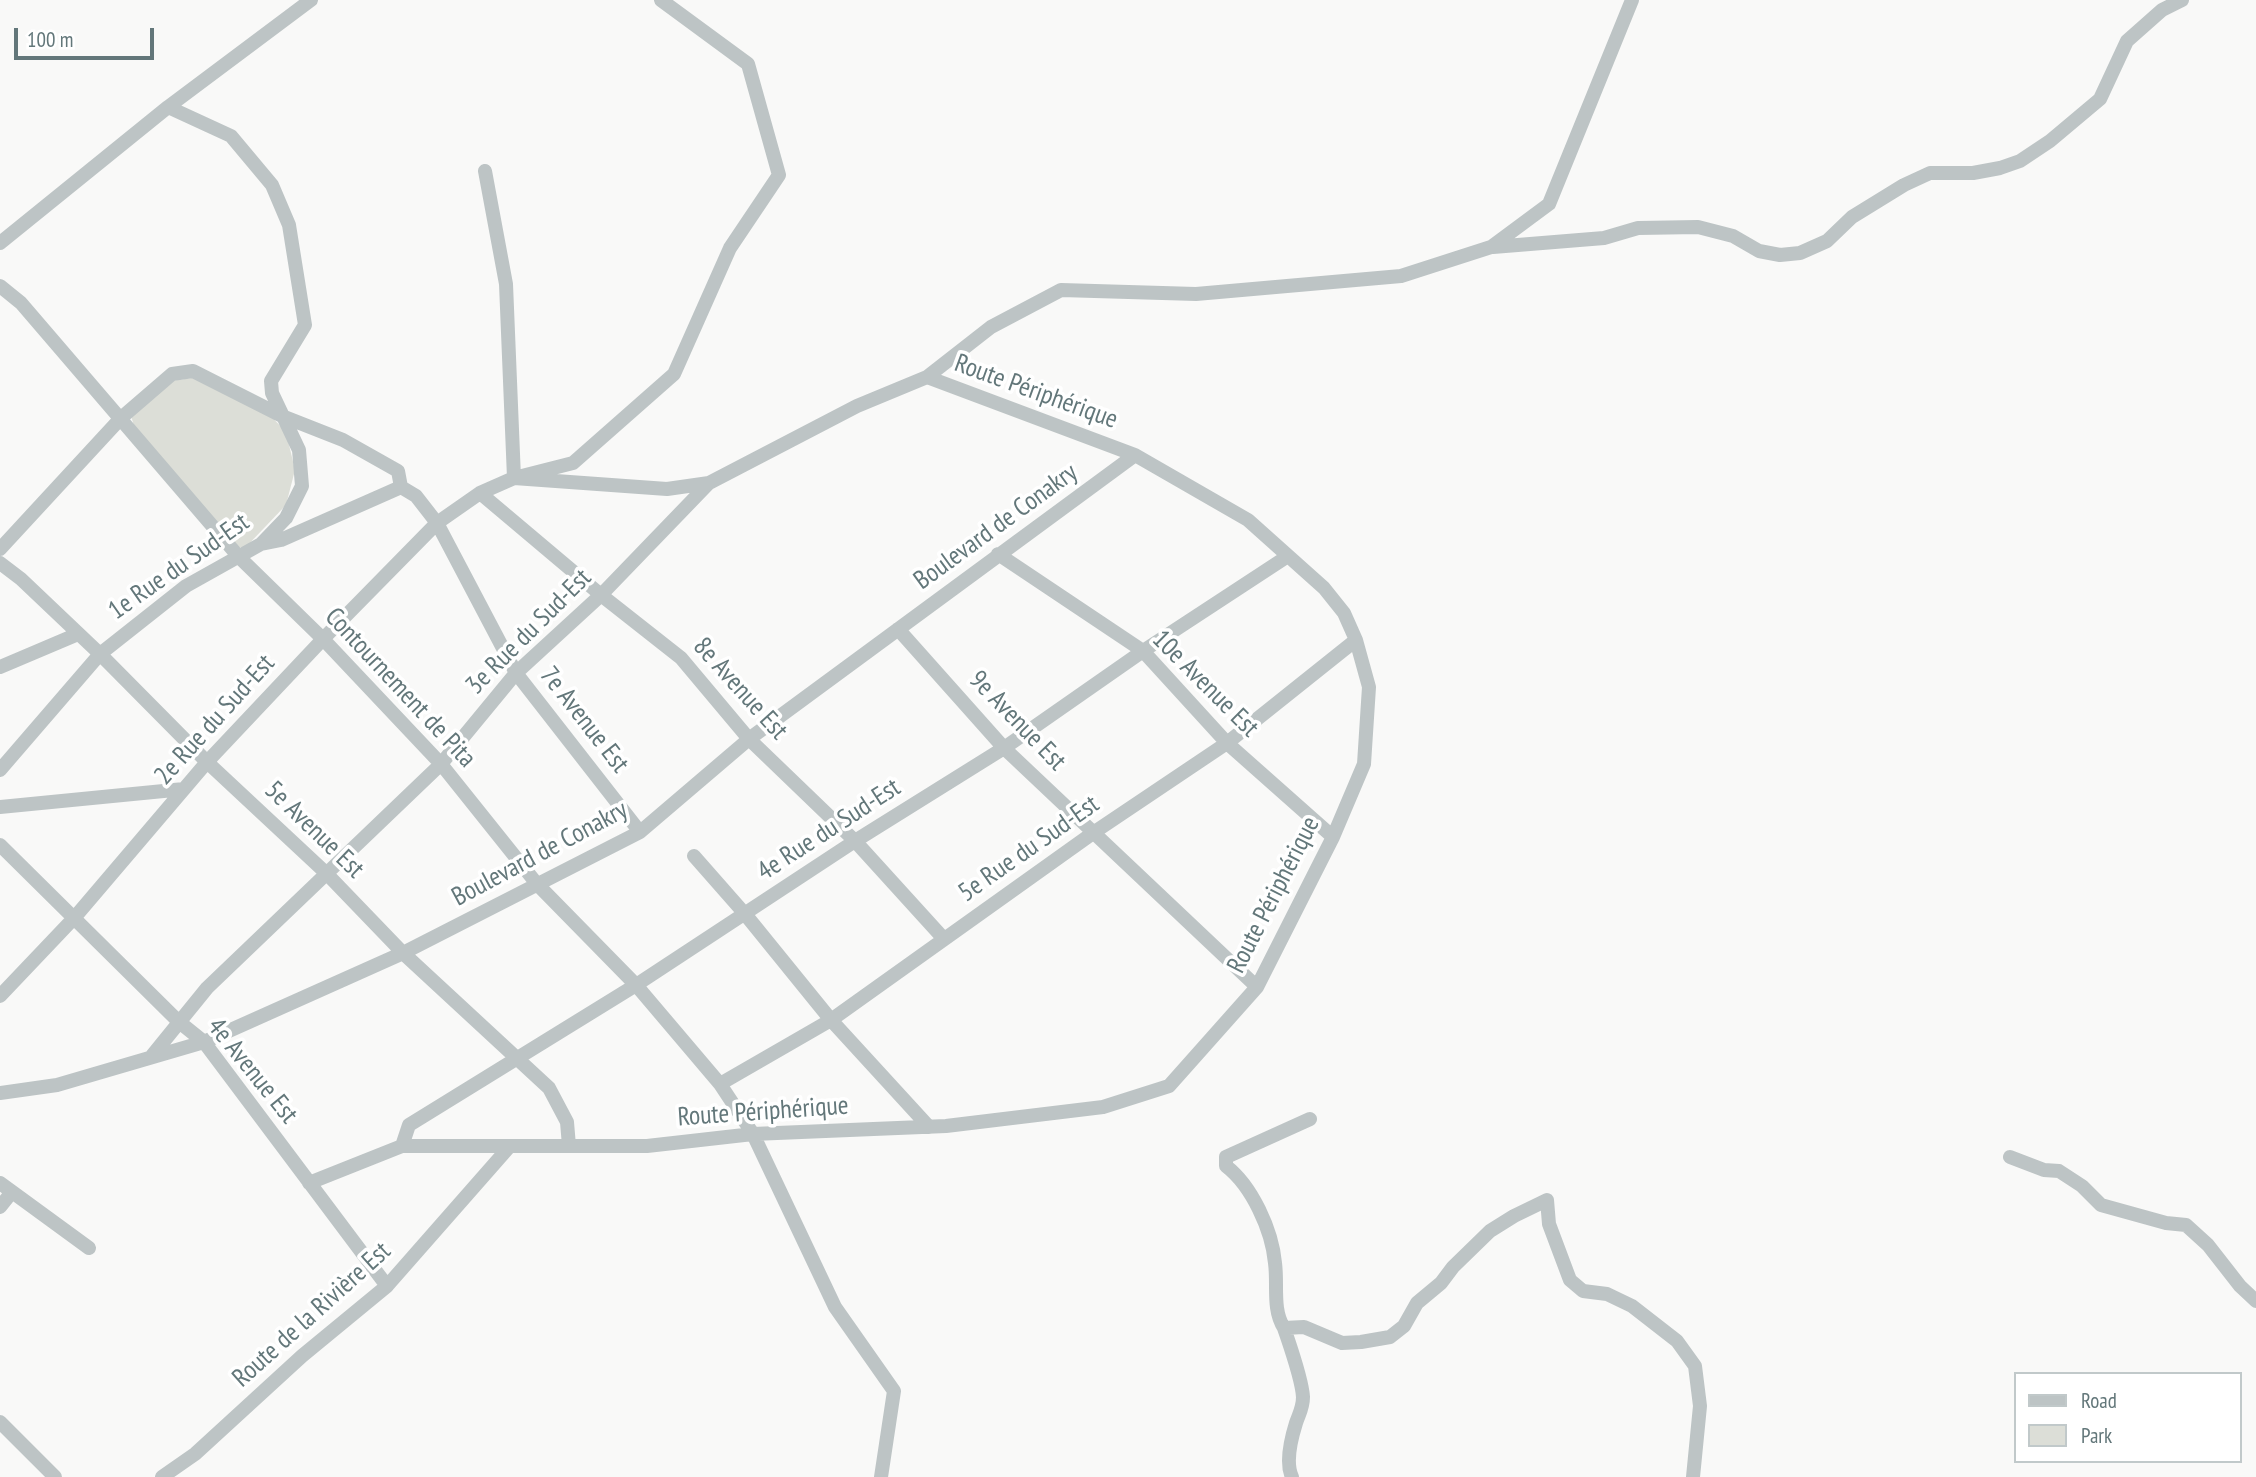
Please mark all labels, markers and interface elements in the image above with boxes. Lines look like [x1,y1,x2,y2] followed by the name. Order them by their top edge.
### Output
[18,14,158,58] scale bar
[27,26,73,53] text: 100 m
[950,348,1122,436] street label: Route Périphérique
[908,457,1084,597] street label: Boulevard de Conakry
[103,507,255,627] street label: 1e Rue du Sud-Est
[460,563,598,701] street label: 3e Rue du Sud-Est
[318,602,482,774] street label: Contournement de Pita
[1145,624,1265,744] street label: 10e Avenue Est
[686,632,794,746] street label: 8e Avenue Est
[148,648,282,792] street label: 2e Rue du Sud-Est
[533,661,635,779] street label: 7e Avenue Est
[962,665,1072,777] street label: 9e Avenue Est
[752,772,906,888] street label: 4e Rue du Sud-Est
[258,775,370,885] street label: 5e Avenue Est
[953,789,1105,909] street label: 5e Rue du Sud-Est
[447,795,633,913] street label: Boulevard de Conakry
[1221,812,1327,978] street label: Route Périphérique
[200,1012,304,1130] street label: 4e Avenue Est
[677,1090,849,1134] street label: Route Périphérique
[227,1236,397,1394] street label: Route de la Rivière Est
[2014,1372,2242,1463] legend
[2081,1387,2117,1414] text: Road
[2081,1422,2112,1449] text: Park

